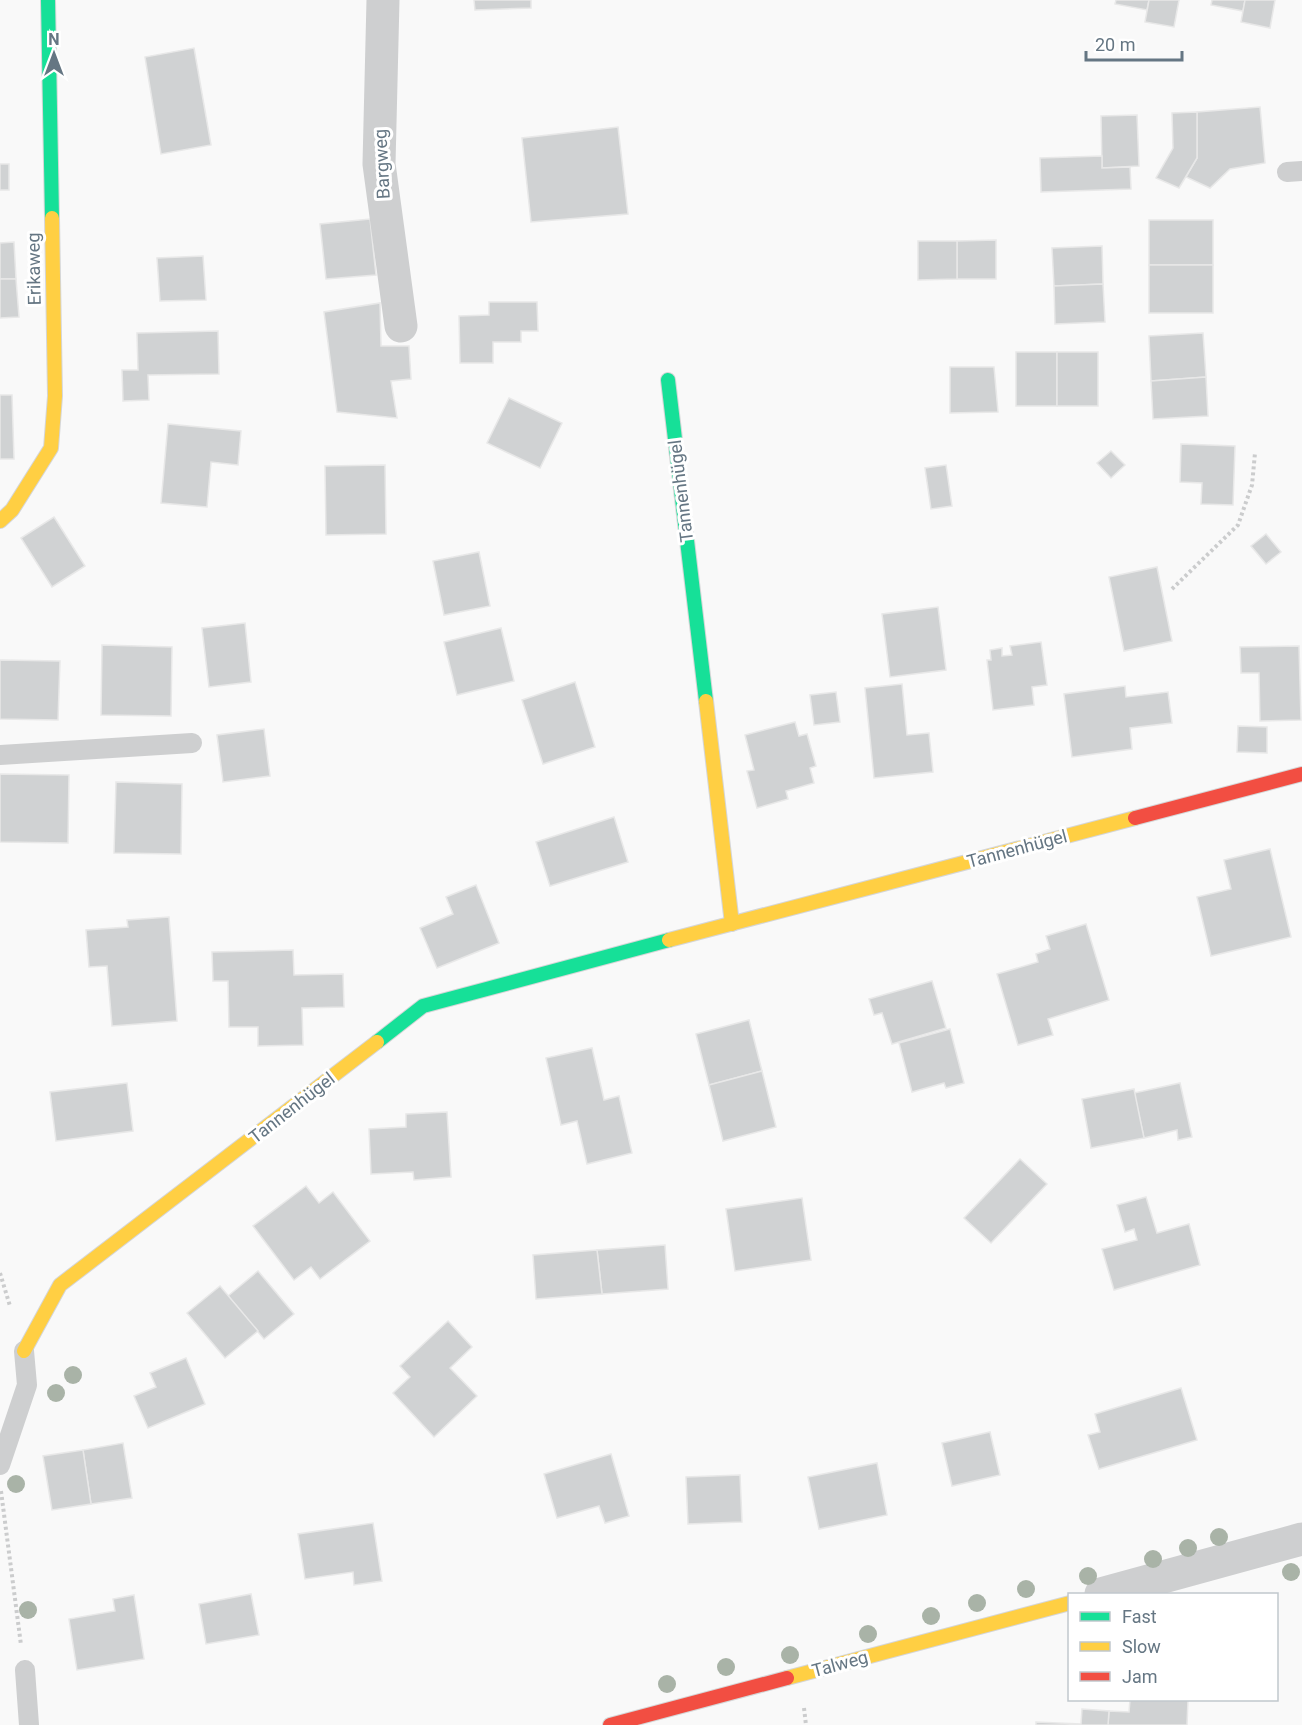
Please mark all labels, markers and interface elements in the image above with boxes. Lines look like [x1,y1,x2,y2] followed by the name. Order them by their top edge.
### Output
[24,24,84,84] north arrow
[1086,24,1182,62] scale bar
[48,30,60,49] text: N
[1095,34,1135,55] text: 20 m
[369,128,394,200] street label: Bargweg
[22,232,45,306] street label: Erikaweg
[664,439,697,543] street label: Tannenhügel
[965,825,1069,872] street label: Tannenhügel
[245,1068,339,1148] street label: Tannenhügel
[1068,1593,1278,1701] legend
[1122,1606,1157,1627] text: Fast
[1122,1636,1161,1657] text: Slow
[810,1646,870,1681] street label: Talweg
[1122,1666,1158,1687] text: Jam

